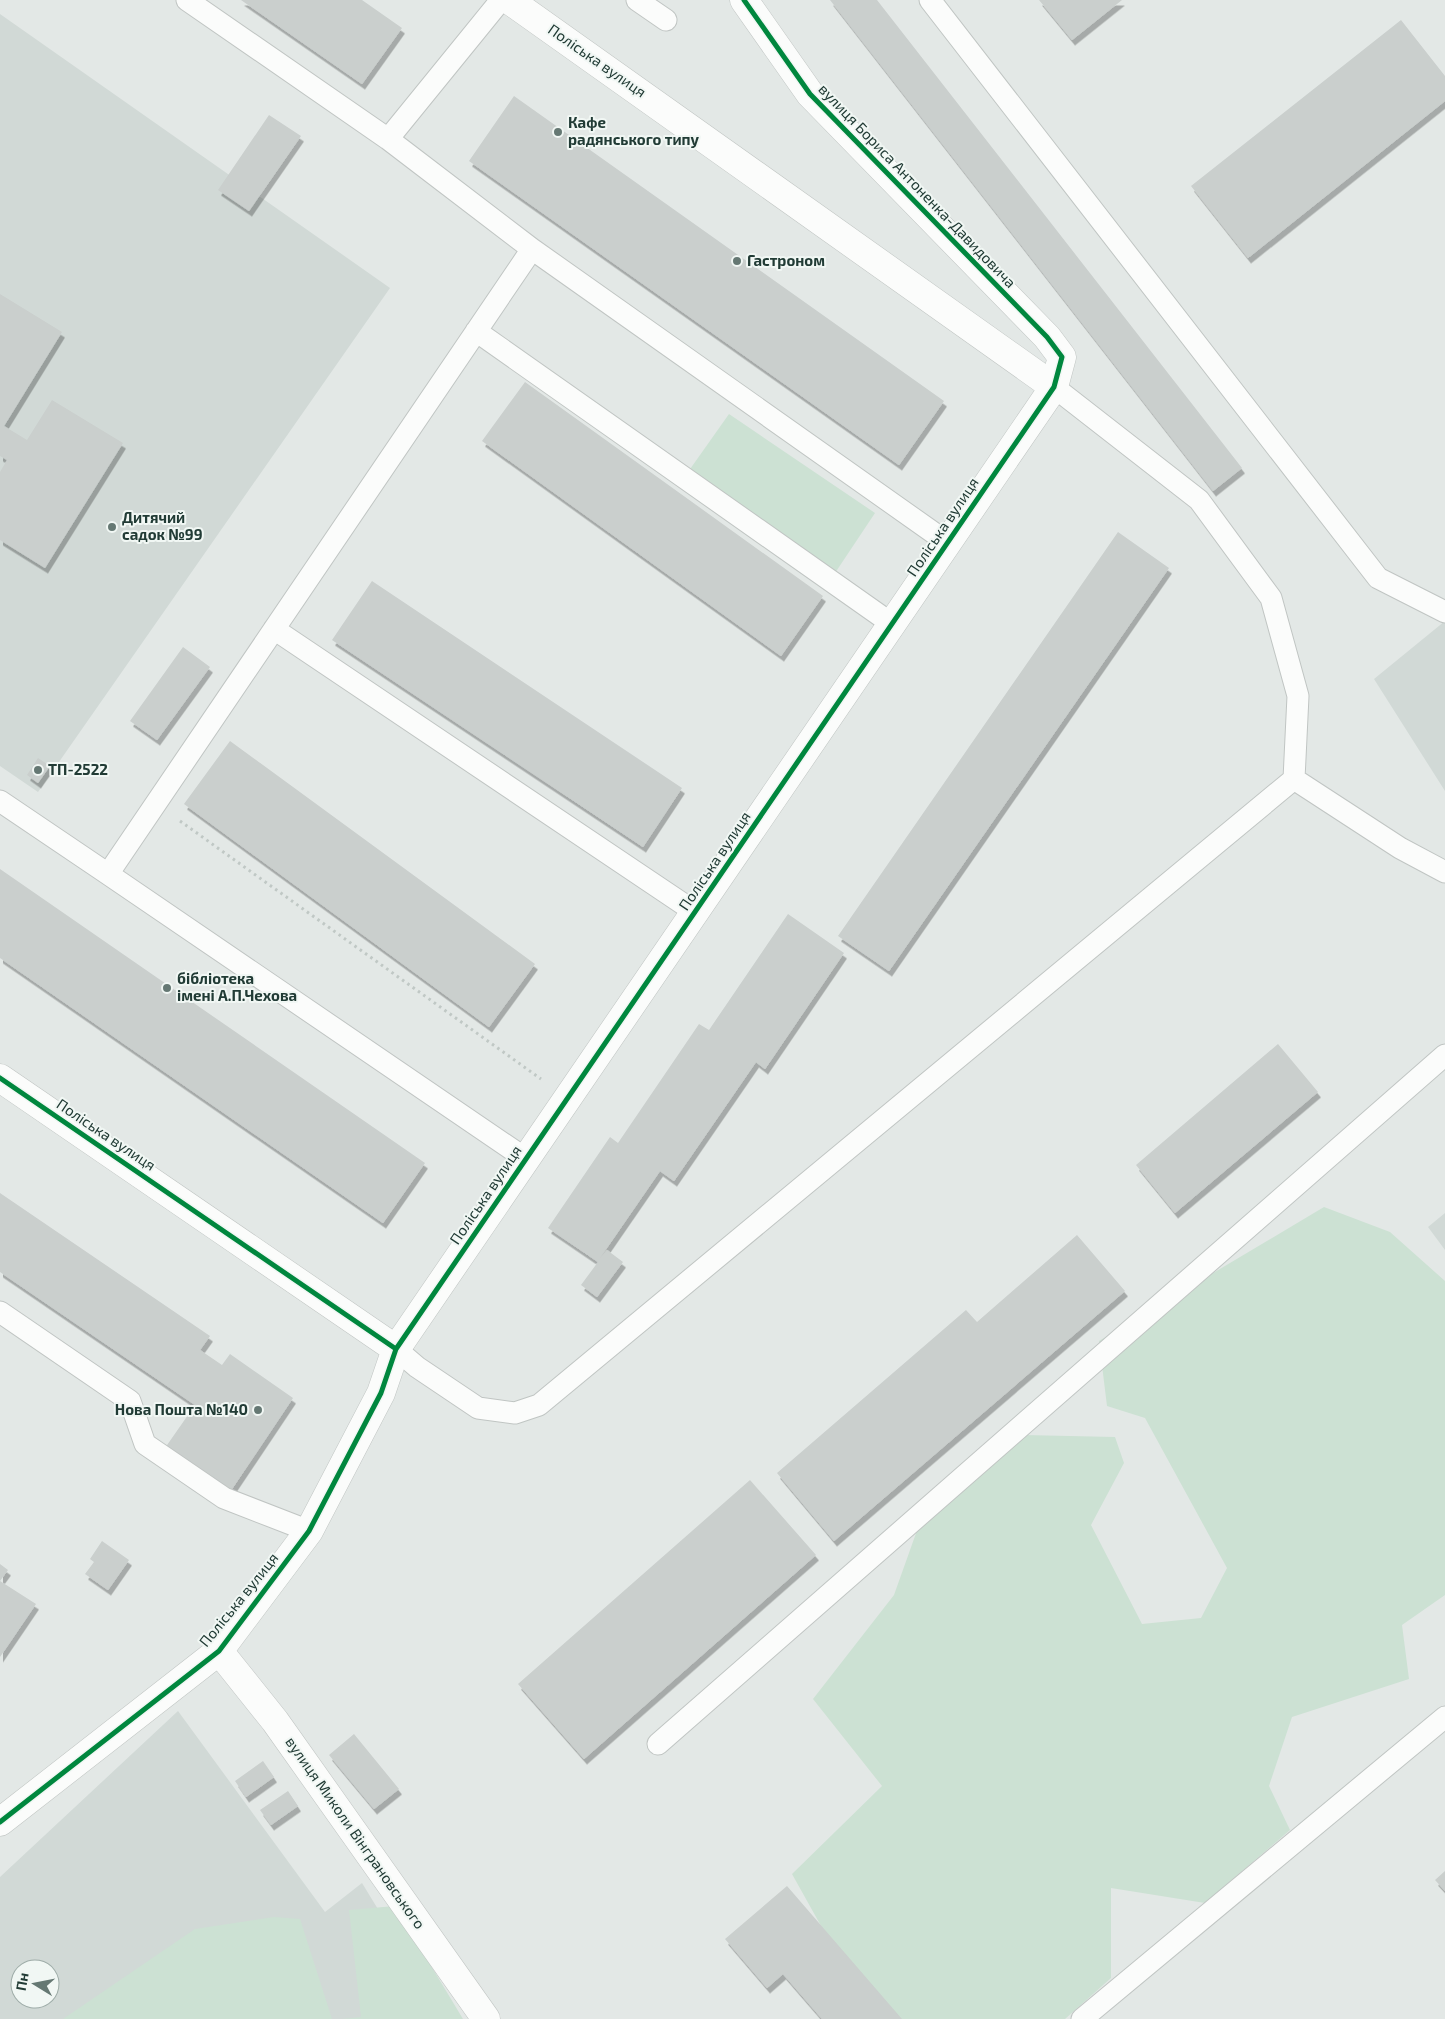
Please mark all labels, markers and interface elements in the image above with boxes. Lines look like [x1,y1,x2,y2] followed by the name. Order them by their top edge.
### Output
[545,20,650,101] street label: Поліська вулиця
[815,80,1020,292] street label: вулиця Бориса Антоненка-Давидовича
[568,113,700,148] place label: Кафе радянського типу
[552,126,564,138] marker: Кафе радянського типу
[747,251,825,269] place label: Гастроном
[731,255,743,267] marker: Гастроном
[902,474,983,580] street label: Поліська вулиця
[122,508,203,543] place label: Дитячий садок №99
[106,521,118,533] marker: Дитячий садок №99
[48,760,108,778] place label: ТП-2522
[32,764,44,776] marker: ТП-2522
[674,808,755,914] street label: Поліська вулиця
[177,969,297,1004] place label: бібліотека імені А.П.Чехова
[161,982,173,994] marker: бібліотека імені А.П.Чехова
[53,1094,159,1175] street label: Поліська вулиця
[445,1142,526,1248] street label: Поліська вулиця
[115,1400,248,1418] place label: Нова Пошта №140
[252,1404,264,1416] marker: Нова Пошта №140
[195,1549,282,1651] street label: Поліська вулиця
[281,1733,429,1933] street label: вулиця Миколи Вінграновського
[10,1959,60,2009] north arrow
[12,1971,32,1992] text: Пн

